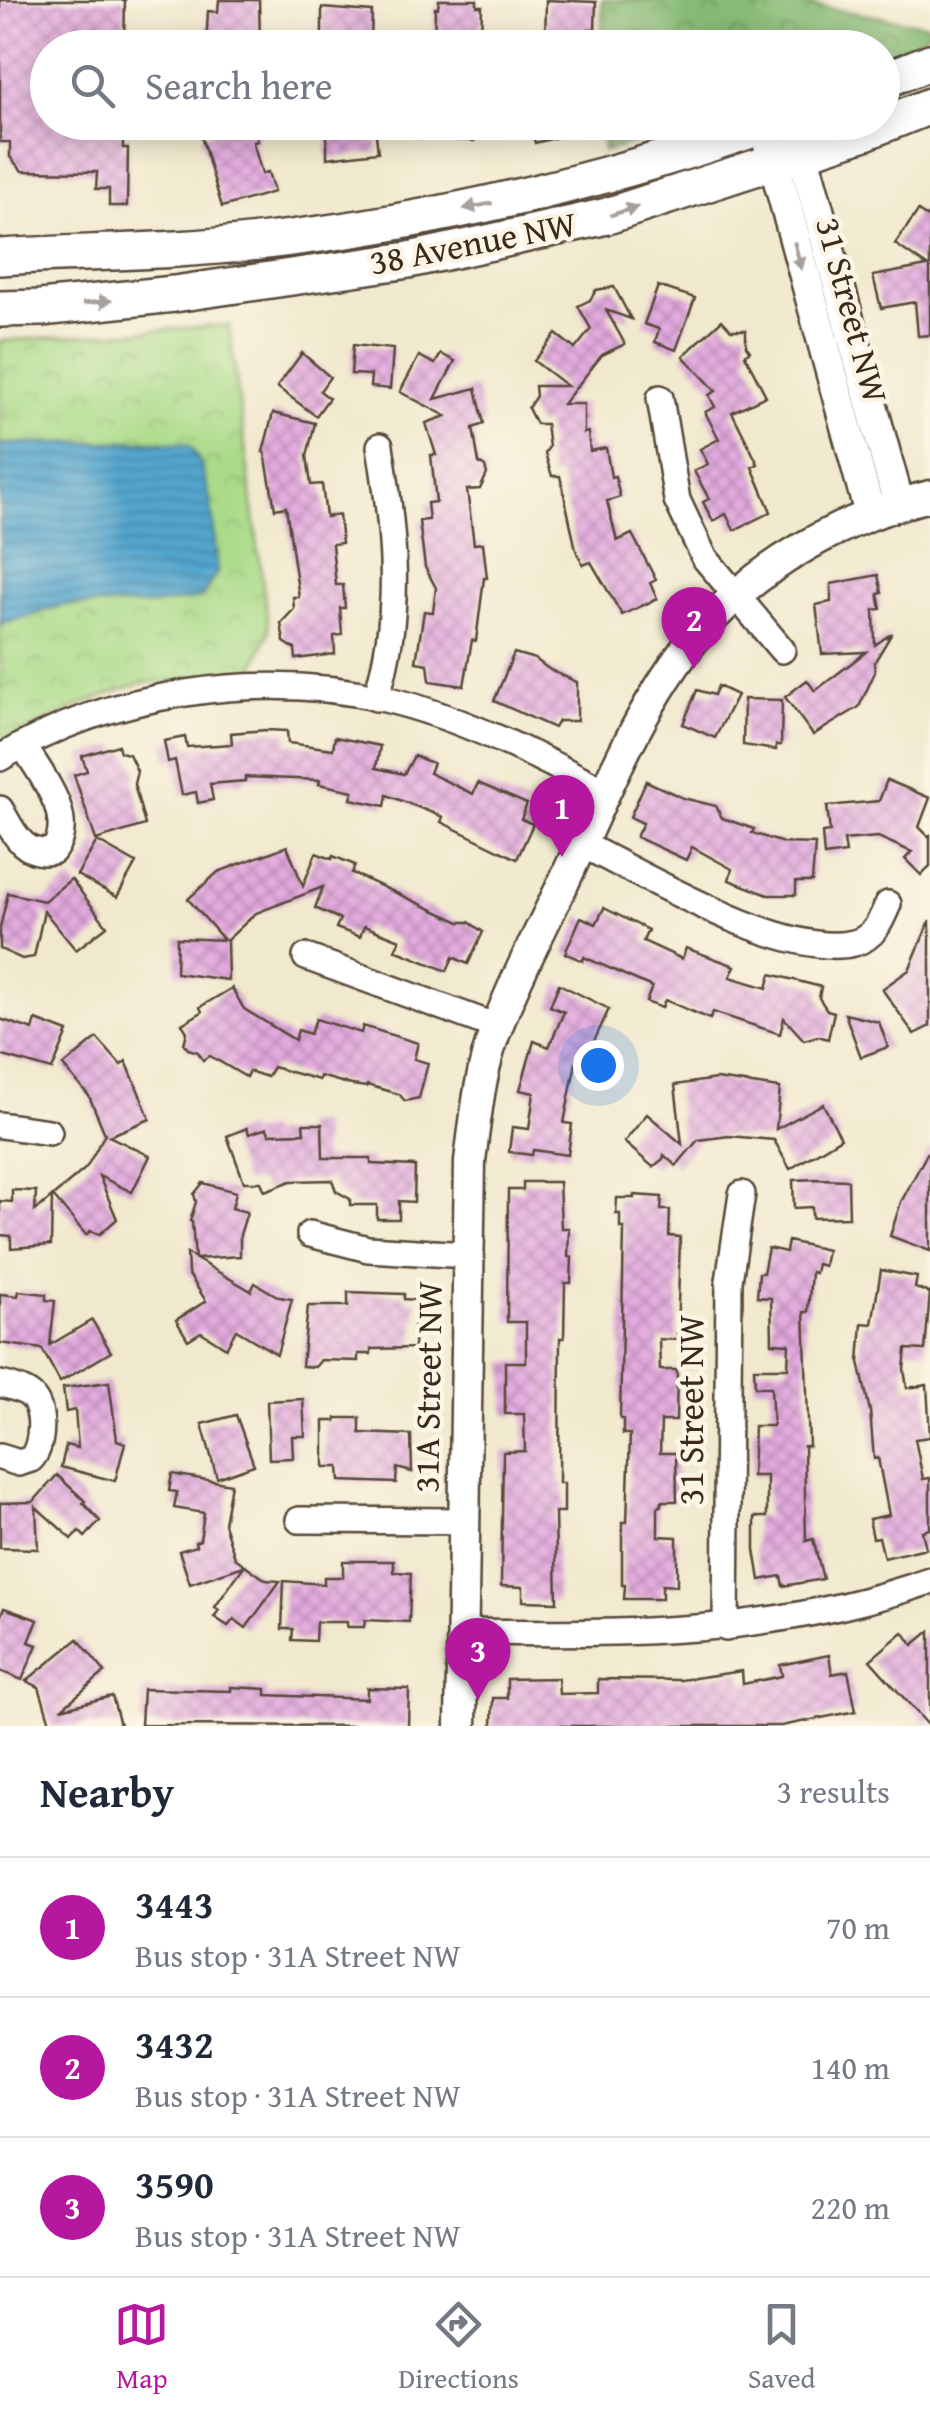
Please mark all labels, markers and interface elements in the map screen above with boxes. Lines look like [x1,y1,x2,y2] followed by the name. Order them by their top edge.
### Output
[30,30,900,140] search box
[145,57,333,113] text: Search here
[65,58,120,113] icon: search
[365,197,581,288] street label: 38 Avenue NW
[462,199,493,214] one-way arrow
[609,203,639,218] one-way arrow
[803,211,902,409] street label: 31 Street NW
[791,241,807,272] one-way arrow
[82,294,114,310] one-way arrow
[662,586,726,669] pin: 2
[530,774,594,857] pin: 1
[573,1040,624,1091] your location
[400,1281,455,1493] street label: 31A Street NW
[665,1315,716,1505] street label: 31 Street NW
[446,1618,510,1700] pin: 3
[40,1761,174,1822] text: Nearby
[777,1768,890,1815] text: 3 results
[135,1876,214,1932] text: 3443
[64,1904,81,1951] text: 1
[826,1904,890,1951] text: 70 m
[135,1932,461,1979] text: Bus stop · 31A Street NW
[135,2016,214,2072] text: 3432
[64,2044,81,2091] text: 2
[811,2044,890,2091] text: 140 m
[135,2072,461,2119] text: Bus stop · 31A Street NW
[135,2156,214,2212] text: 3590
[64,2184,81,2231] text: 3
[811,2184,890,2231] text: 220 m
[135,2212,461,2259] text: Bus stop · 31A Street NW
[114,2297,169,2398] tab: Map
[398,2297,519,2398] tab: Directions
[748,2297,816,2398] tab: Saved

